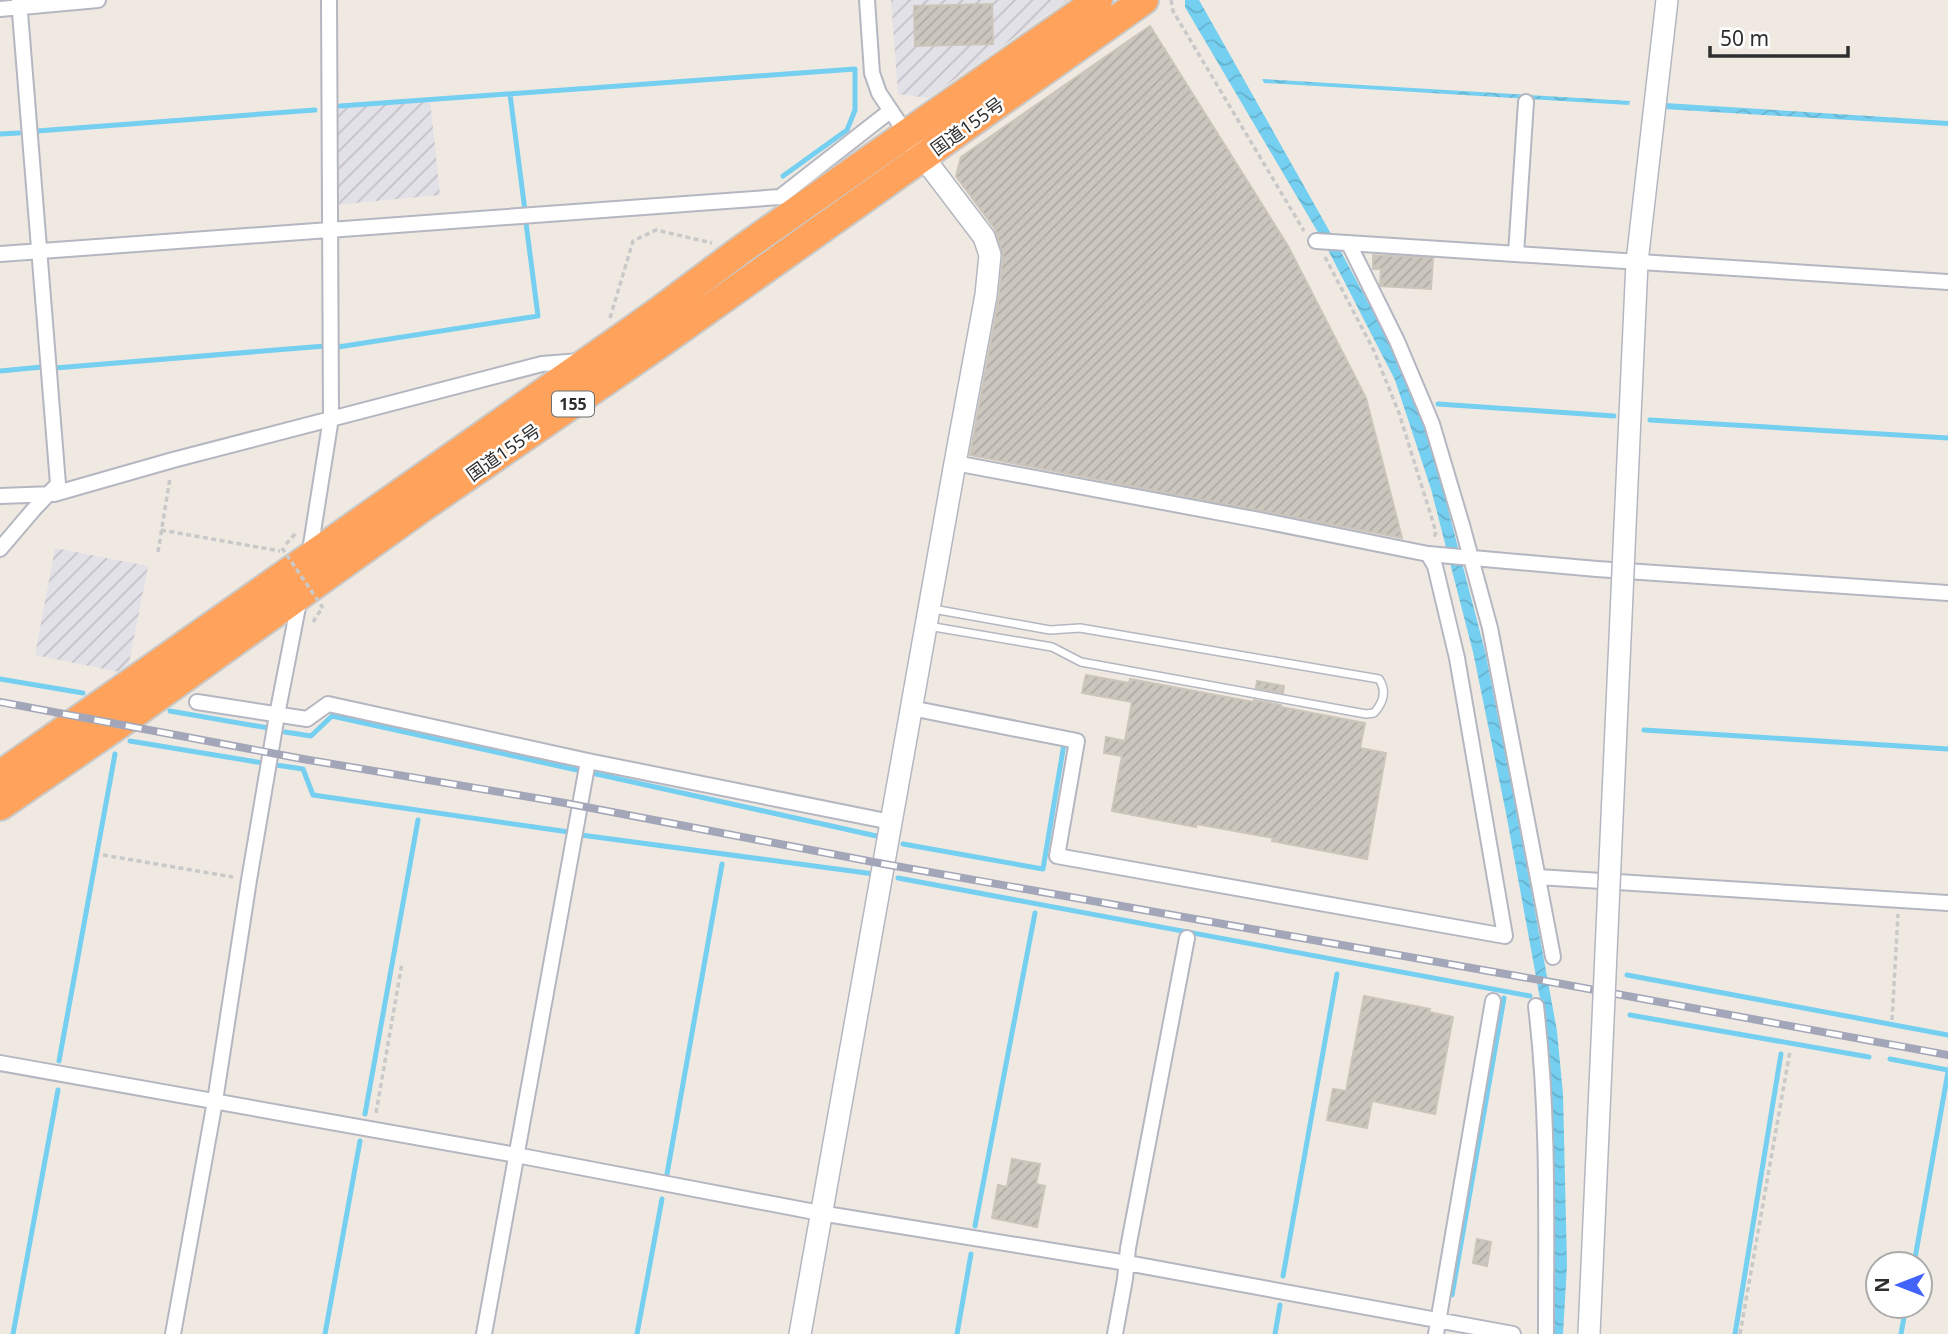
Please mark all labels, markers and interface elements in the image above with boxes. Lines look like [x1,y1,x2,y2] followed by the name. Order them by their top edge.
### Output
[1710,14,1848,58] scale bar
[1720,24,1769,52] text: 50 m
[926,91,1008,161] street label: 国道155号
[552,392,594,416] road number: 155
[461,418,545,486] street label: 国道155号
[1864,1250,1934,1320] north arrow
[1869,1277,1895,1293] text: N

